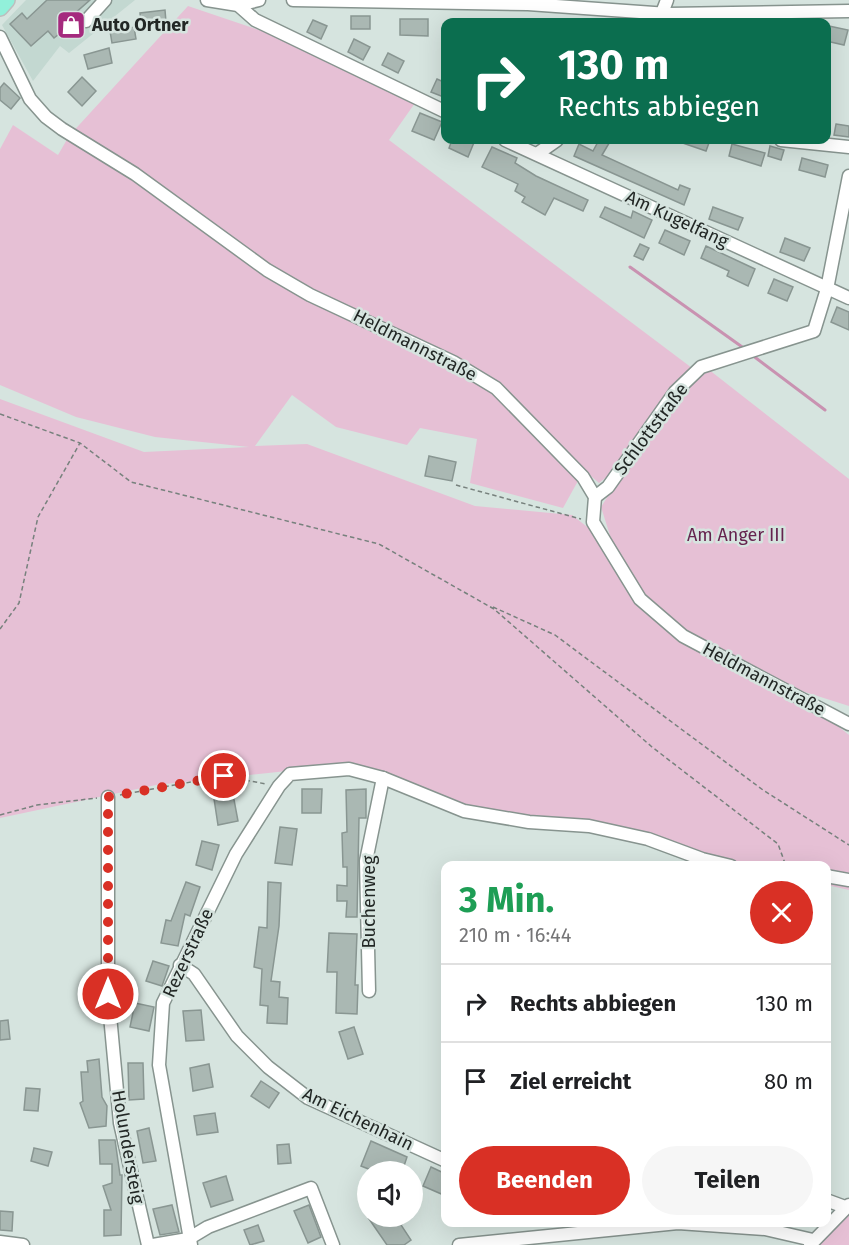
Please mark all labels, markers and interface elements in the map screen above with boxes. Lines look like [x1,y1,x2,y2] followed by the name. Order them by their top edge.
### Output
[55,9,87,41] shop icon: Auto Ortner
[91,14,189,36] place label: Auto Ortner
[558,40,669,90] text: 130 m
[459,42,537,120] icon: right
[558,91,760,123] text: Rechts abbiegen
[622,186,732,253] street label: Am Kugelfang
[350,304,480,386] street label: Heldmannstraße
[609,379,693,479] street label: Schlottstraße
[687,524,785,546] park label: Am Anger III
[699,637,829,721] street label: Heldmannstraße
[198,750,249,801] pin
[207,759,240,792] icon: arrive
[358,855,380,949] street label: Buchenweg
[459,878,554,922] text: 3 Min.
[750,881,813,944] button: close
[158,905,218,1001] street label: Rezerstraße
[459,923,571,947] text: 210 m · 16:44
[76,962,140,1026] position arrow
[459,987,492,1020] icon: right
[510,990,676,1017] text: Rechts abbiegen
[756,990,813,1017] text: 130 m
[459,1065,492,1098] icon: arrive
[510,1068,631,1095] text: Ziel erreicht
[764,1068,813,1095] text: 80 m
[299,1083,417,1155] street label: Am Eichenhain
[107,1088,149,1206] street label: Holundersteig
[459,1146,630,1215] button: Beenden
[642,1146,813,1215] button: Teilen
[357,1161,423,1227] map controls
[357,1161,423,1227] button: sound

